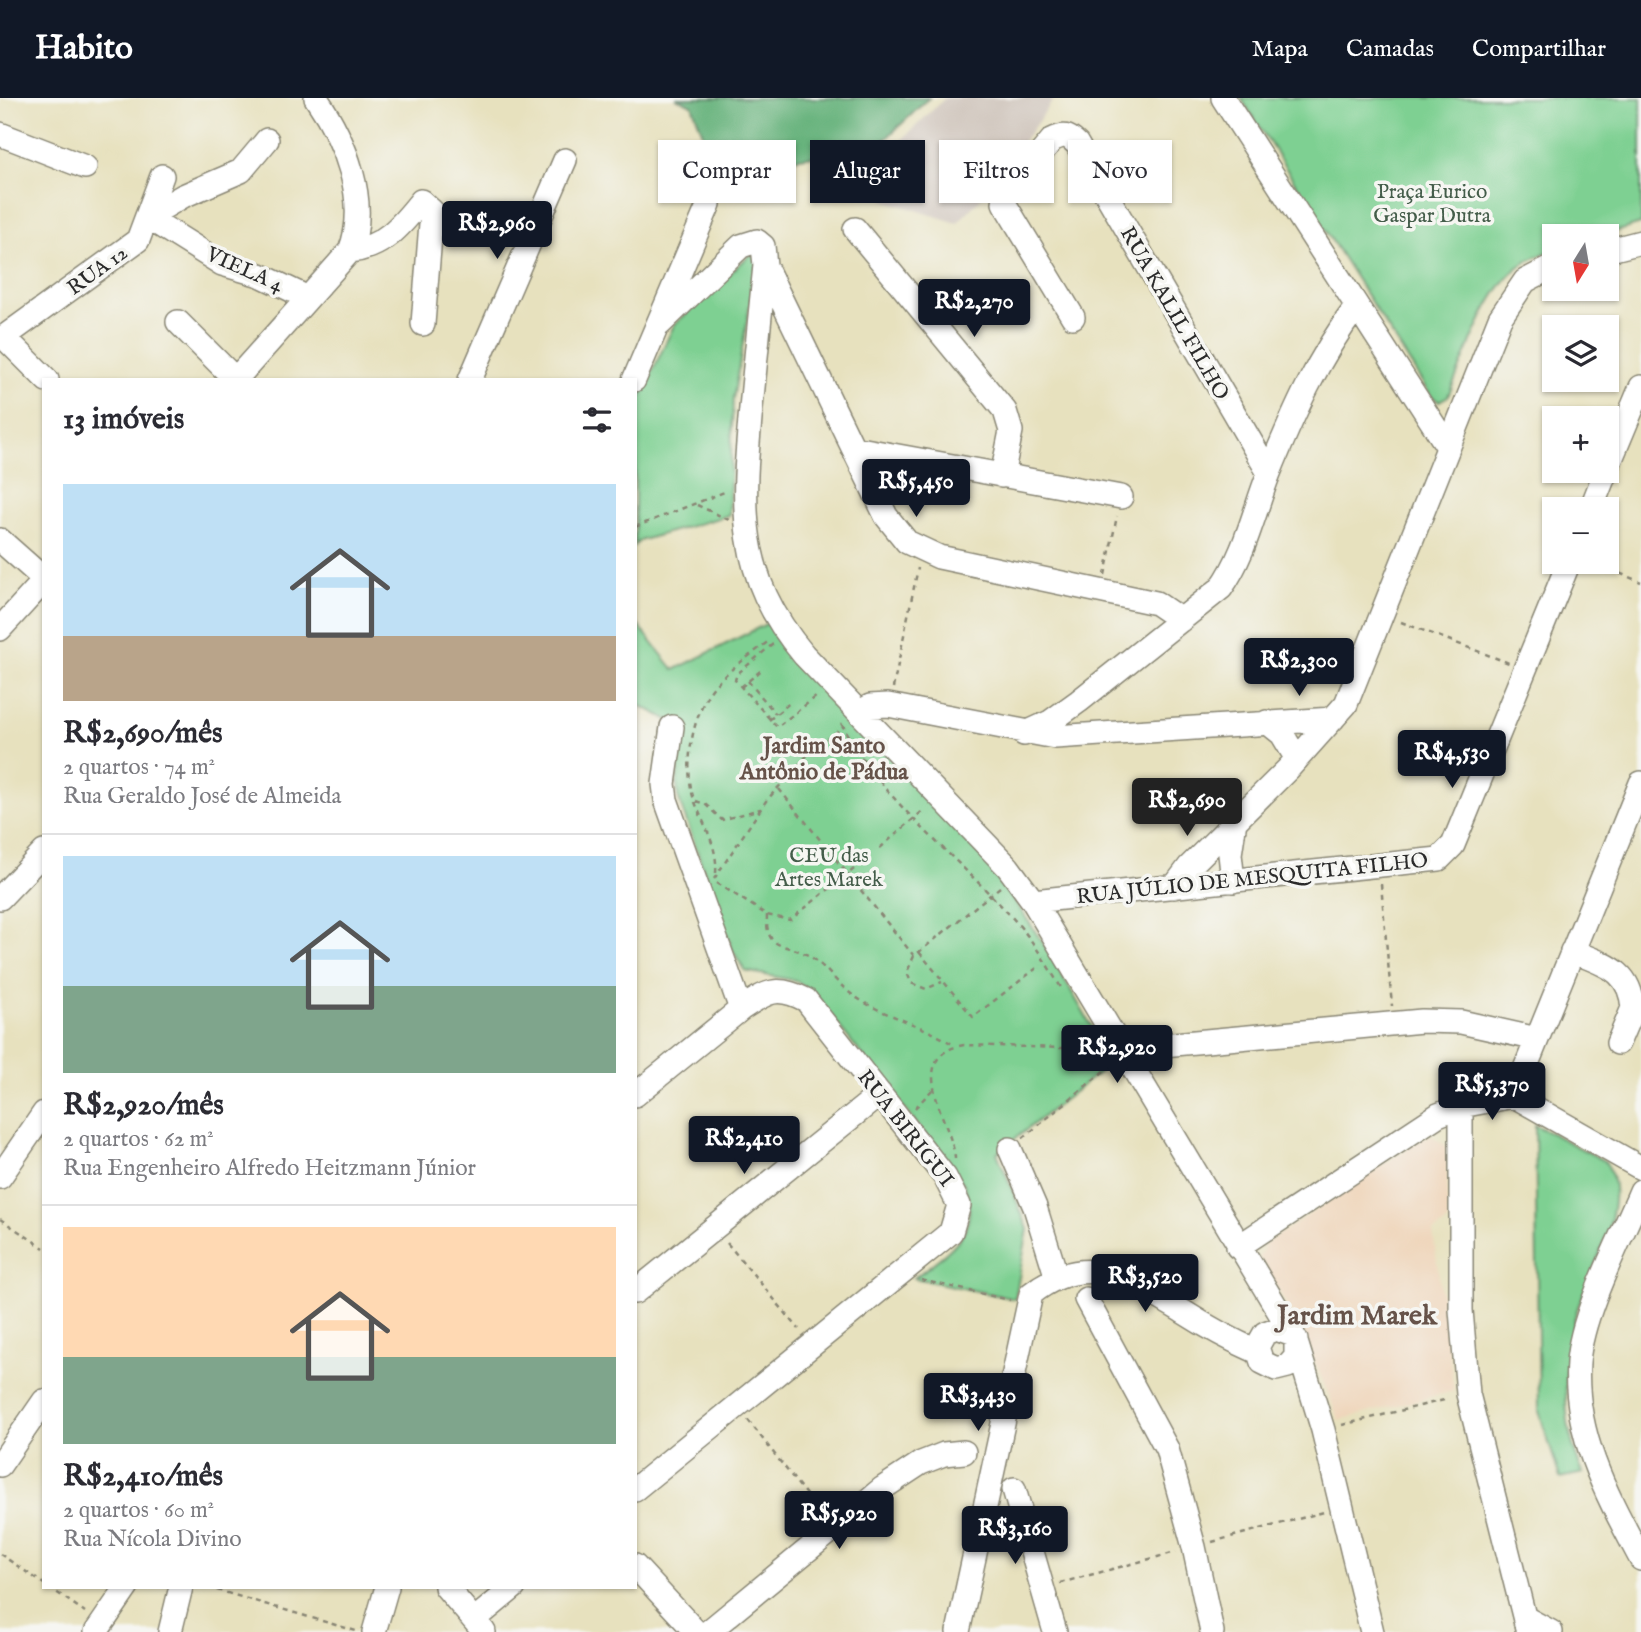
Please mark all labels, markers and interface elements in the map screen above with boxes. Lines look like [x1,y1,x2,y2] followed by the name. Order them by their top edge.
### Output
[35,28,133,70] text: Habito
[1252,34,1308,65] text: Mapa
[1346,34,1434,65] text: Camadas
[1472,34,1606,65] text: Compartilhar
[658,140,796,203] chip: Comprar
[810,140,925,203] chip: Alugar
[939,140,1054,203] chip: Filtros
[1068,140,1172,203] chip: Novo
[1373,179,1492,230] park label: Praça Eurico Gaspar Dutra
[432,202,562,261] pin: R$2,960
[458,209,536,238] text: R$2,960
[1113,222,1234,405] street label: RUA KALIL FILHO
[1542,224,1619,301] north arrow
[1542,224,1619,574] map controls
[62,240,134,302] street label: RUA 12
[201,241,288,300] street label: VIELA 4
[909,280,1039,339] pin: R$2,270
[934,287,1014,316] text: R$2,270
[1542,315,1619,392] button: layers
[63,401,184,439] text: 13 imóveis
[578,401,616,439] icon: filters
[1542,406,1619,483] button: +
[851,460,981,519] pin: R$5,450
[878,467,954,496] text: R$5,450
[1542,497,1619,574] button: −
[277,530,403,656] icon: home
[1234,638,1364,698] pin: R$2,300
[1260,646,1338,675] text: R$2,300
[63,715,222,753] text: R$2,690/mês
[1387,730,1517,790] pin: R$4,530
[739,732,909,787] district label: Jardim Santo Antônio de Pádua
[1414,738,1490,767] text: R$4,530
[63,753,215,782] text: 2 quartos · 74 m²
[1122,778,1252,838] pin: R$2,690
[63,782,341,811] text: Rua Geraldo José de Almeida
[1148,786,1226,815] text: R$2,690
[774,843,884,894] park label: CEU das Artes Marek
[1075,848,1429,911] street label: RUA JÚLIO DE MESQUITA FILHO
[277,902,403,1028] icon: home
[1052,1026,1182,1085] pin: R$2,920
[1077,1033,1157,1062] text: R$2,920
[1427,1062,1557,1122] pin: R$5,370
[851,1065,959,1193] street label: RUA BIRIGUI
[1454,1070,1530,1099] text: R$5,370
[63,1087,224,1125] text: R$2,920/mês
[679,1116,809,1176] pin: R$2,410
[705,1124,783,1153] text: R$2,410
[63,1125,214,1154] text: 2 quartos · 62 m²
[63,1154,476,1183] text: Rua Engenheiro Alfredo Heitzmann Júnior
[1080,1254,1210,1314] pin: R$3,520
[1107,1262,1183,1291] text: R$3,520
[277,1273,403,1399] icon: home
[1273,1299,1438,1334] district label: Jardim Marek
[913,1374,1043,1433] pin: R$3,430
[940,1381,1016,1410] text: R$3,430
[63,1458,223,1496] text: R$2,410/mês
[774,1492,904,1551] pin: R$5,920
[63,1496,214,1525] text: 2 quartos · 60 m²
[801,1499,877,1528] text: R$5,920
[950,1506,1080,1566] pin: R$3,160
[978,1514,1052,1543] text: R$3,160
[63,1525,242,1554] text: Rua Nícola Divino

